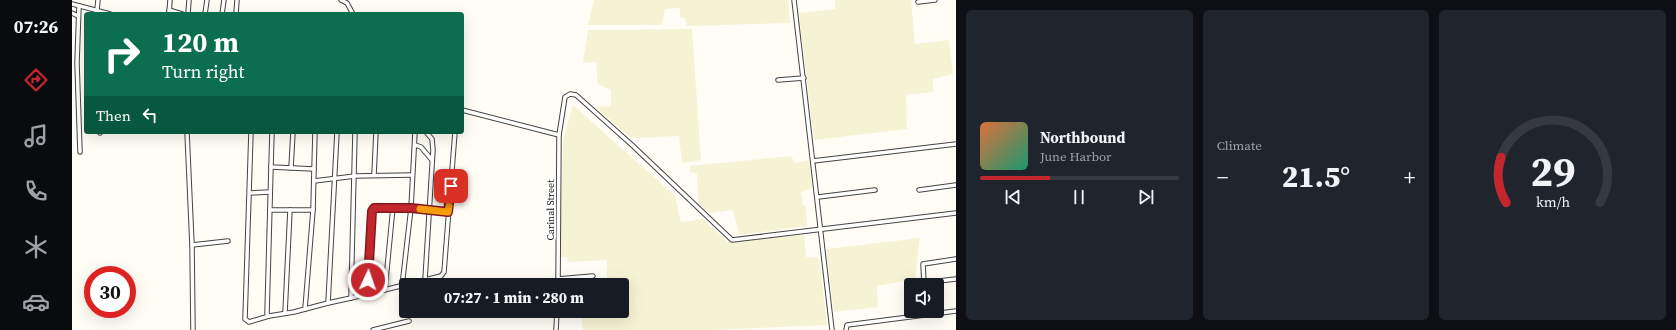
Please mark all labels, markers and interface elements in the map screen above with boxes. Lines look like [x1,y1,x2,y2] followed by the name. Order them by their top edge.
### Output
[14,14,58,39] text: 07:26
[162,23,239,61] text: 120 m
[96,28,148,80] icon: right
[162,59,244,84] text: Turn right
[22,66,50,94] icon: directions
[139,104,161,126] icon: left
[96,105,131,126] text: Then
[22,122,50,150] icon: music
[1040,127,1125,148] text: Northbound
[1217,137,1262,154] text: Climate
[1530,143,1575,200] text: 29
[1040,148,1112,165] text: June Harbor
[1282,156,1350,197] text: 21.5°
[1217,162,1228,192] text: −
[1404,162,1415,192] text: +
[434,169,468,203] pin
[440,175,462,197] icon: arrive
[22,177,50,205] icon: phone
[544,179,557,240] street label: Carinal Street
[1002,186,1024,208] icon: previous
[1068,186,1090,208] icon: pause
[1135,186,1157,208] icon: next
[1536,192,1570,212] text: km/h
[22,233,50,261] icon: climate
[347,259,389,301] position arrow
[84,266,136,318] speed limit sign: 30
[904,278,944,318] map controls
[904,278,944,318] button: sound
[444,287,584,308] text: 07:27 · 1 min · 280 m
[22,288,50,316] icon: car

